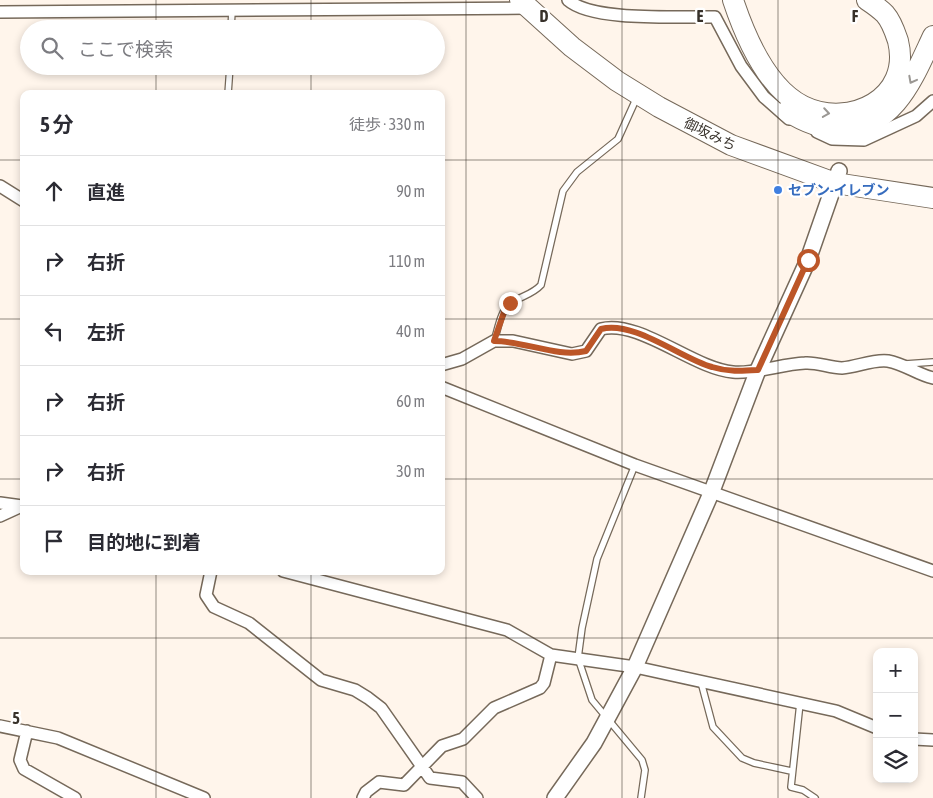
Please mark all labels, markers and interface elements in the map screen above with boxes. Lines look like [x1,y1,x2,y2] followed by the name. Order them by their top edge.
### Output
[540,7,549,25] text: D
[697,7,704,25] text: E
[852,7,859,25] text: F
[20,20,445,75] search box
[38,34,66,62] icon: search
[78,38,173,60] text: ここで検索
[908,74,918,83] one-way arrow
[821,107,830,117] one-way arrow
[40,112,74,136] text: 5 分
[349,115,425,133] text: 徒歩 · 330 m
[681,115,739,153] street label: 御坂みち
[40,177,68,205] icon: ahead
[87,181,125,203] text: 直進
[396,182,425,200] text: 90 m
[788,182,890,198] place label: セブン-イレブン
[772,184,784,196] marker: セブン-イレブン
[40,247,68,275] icon: right
[797,249,820,272] route start
[87,251,125,273] text: 右折
[389,252,425,270] text: 110 m
[499,292,522,315] route end
[40,317,68,345] icon: left
[87,321,125,343] text: 左折
[396,322,425,340] text: 40 m
[40,387,68,415] icon: right
[87,391,125,413] text: 右折
[396,392,425,410] text: 60 m
[40,457,68,485] icon: right
[87,461,125,483] text: 右折
[396,462,425,480] text: 30 m
[40,527,68,555] icon: arrive
[87,531,201,553] text: 目的地に到着
[873,648,918,783] map controls
[873,648,918,693] button: +
[873,693,918,738] button: −
[12,709,20,727] text: 5
[873,738,918,783] button: layers

